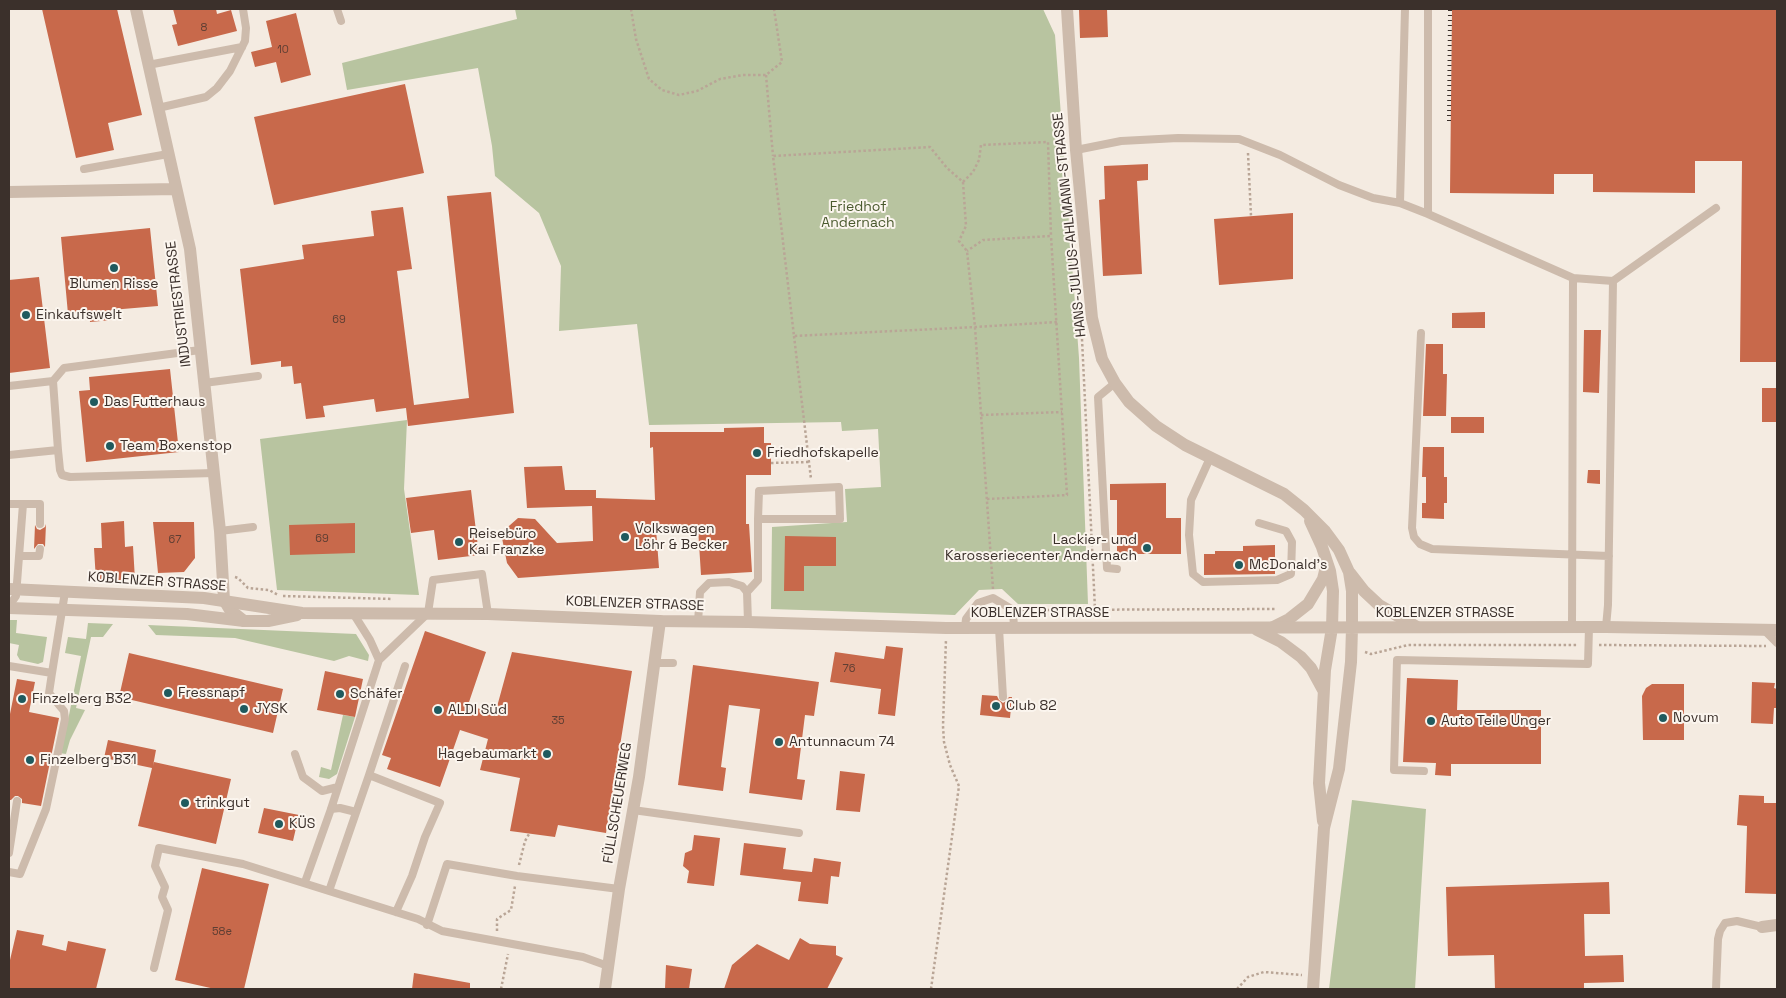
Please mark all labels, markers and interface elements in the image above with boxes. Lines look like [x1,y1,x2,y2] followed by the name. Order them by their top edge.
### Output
[201,21,207,35] house number: 8
[277,43,289,57] house number: 10
[1050,112,1090,338] street label: HANS-JULIUS-AHLMANN-STRASSE
[821,199,895,232] park label: Friedhof Andernach
[163,240,195,368] street label: INDUSTRIESTRASSE
[108,262,120,274] marker: Blumen Risse
[69,276,159,292] place label: Blumen Risse
[36,307,122,323] place label: Einkaufswelt
[20,309,32,321] marker: Einkaufswelt
[332,313,346,327] house number: 69
[104,394,205,410] place label: Das Futterhaus
[88,396,100,408] marker: Das Futterhaus
[120,438,232,454] place label: Team Boxenstop
[104,440,116,452] marker: Team Boxenstop
[767,445,879,461] place label: Friedhofskapelle
[751,447,763,459] marker: Friedhofskapelle
[635,521,727,554] place label: Volkswagen Löhr & Becker
[469,526,545,558] place label: Reisebüro Kai Franzke
[619,531,631,543] marker: Volkswagen Löhr & Becker
[315,532,329,546] house number: 69
[945,532,1137,564] place label: Lackier- und Karosseriecenter Andernach
[169,533,181,547] house number: 67
[453,536,465,548] marker: Reisebüro Kai Franzke
[1141,542,1153,554] marker: Lackier- und Karosseriecenter Andernach
[1249,557,1327,573] place label: McDonald's
[1233,559,1245,571] marker: McDonald's
[87,569,227,595] street label: KOBLENZER STRASSE
[565,593,705,615] street label: KOBLENZER STRASSE
[971,605,1109,621] street label: KOBLENZER STRASSE
[1376,605,1514,621] street label: KOBLENZER STRASSE
[843,662,855,676] house number: 76
[178,685,245,701] place label: Fressnapf
[350,686,403,702] place label: Schäfer
[162,687,174,699] marker: Fressnapf
[334,688,346,700] marker: Schäfer
[32,691,131,707] place label: Finzelberg B32
[16,693,28,705] marker: Finzelberg B32
[1006,698,1057,714] place label: Club 82
[990,700,1002,712] marker: Club 82
[254,701,288,717] place label: JYSK
[448,702,507,718] place label: ALDI Süd
[238,703,250,715] marker: JYSK
[432,704,444,716] marker: ALDI Süd
[1673,710,1719,726] place label: Novum
[1657,712,1669,724] marker: Novum
[1441,713,1551,729] place label: Auto Teile Unger
[551,714,565,728] house number: 35
[1425,715,1437,727] marker: Auto Teile Unger
[789,734,895,750] place label: Antunnacum 74
[773,736,785,748] marker: Antunnacum 74
[600,741,636,865] street label: FÜLLSCHEUERWEG
[438,746,537,762] place label: Hagebaumarkt
[541,748,553,760] marker: Hagebaumarkt
[40,752,137,768] place label: Finzelberg B31
[24,754,36,766] marker: Finzelberg B31
[195,795,250,811] place label: trinkgut
[179,797,191,809] marker: trinkgut
[289,816,315,832] place label: KÜS
[273,818,285,830] marker: KÜS
[212,925,232,939] house number: 58e

